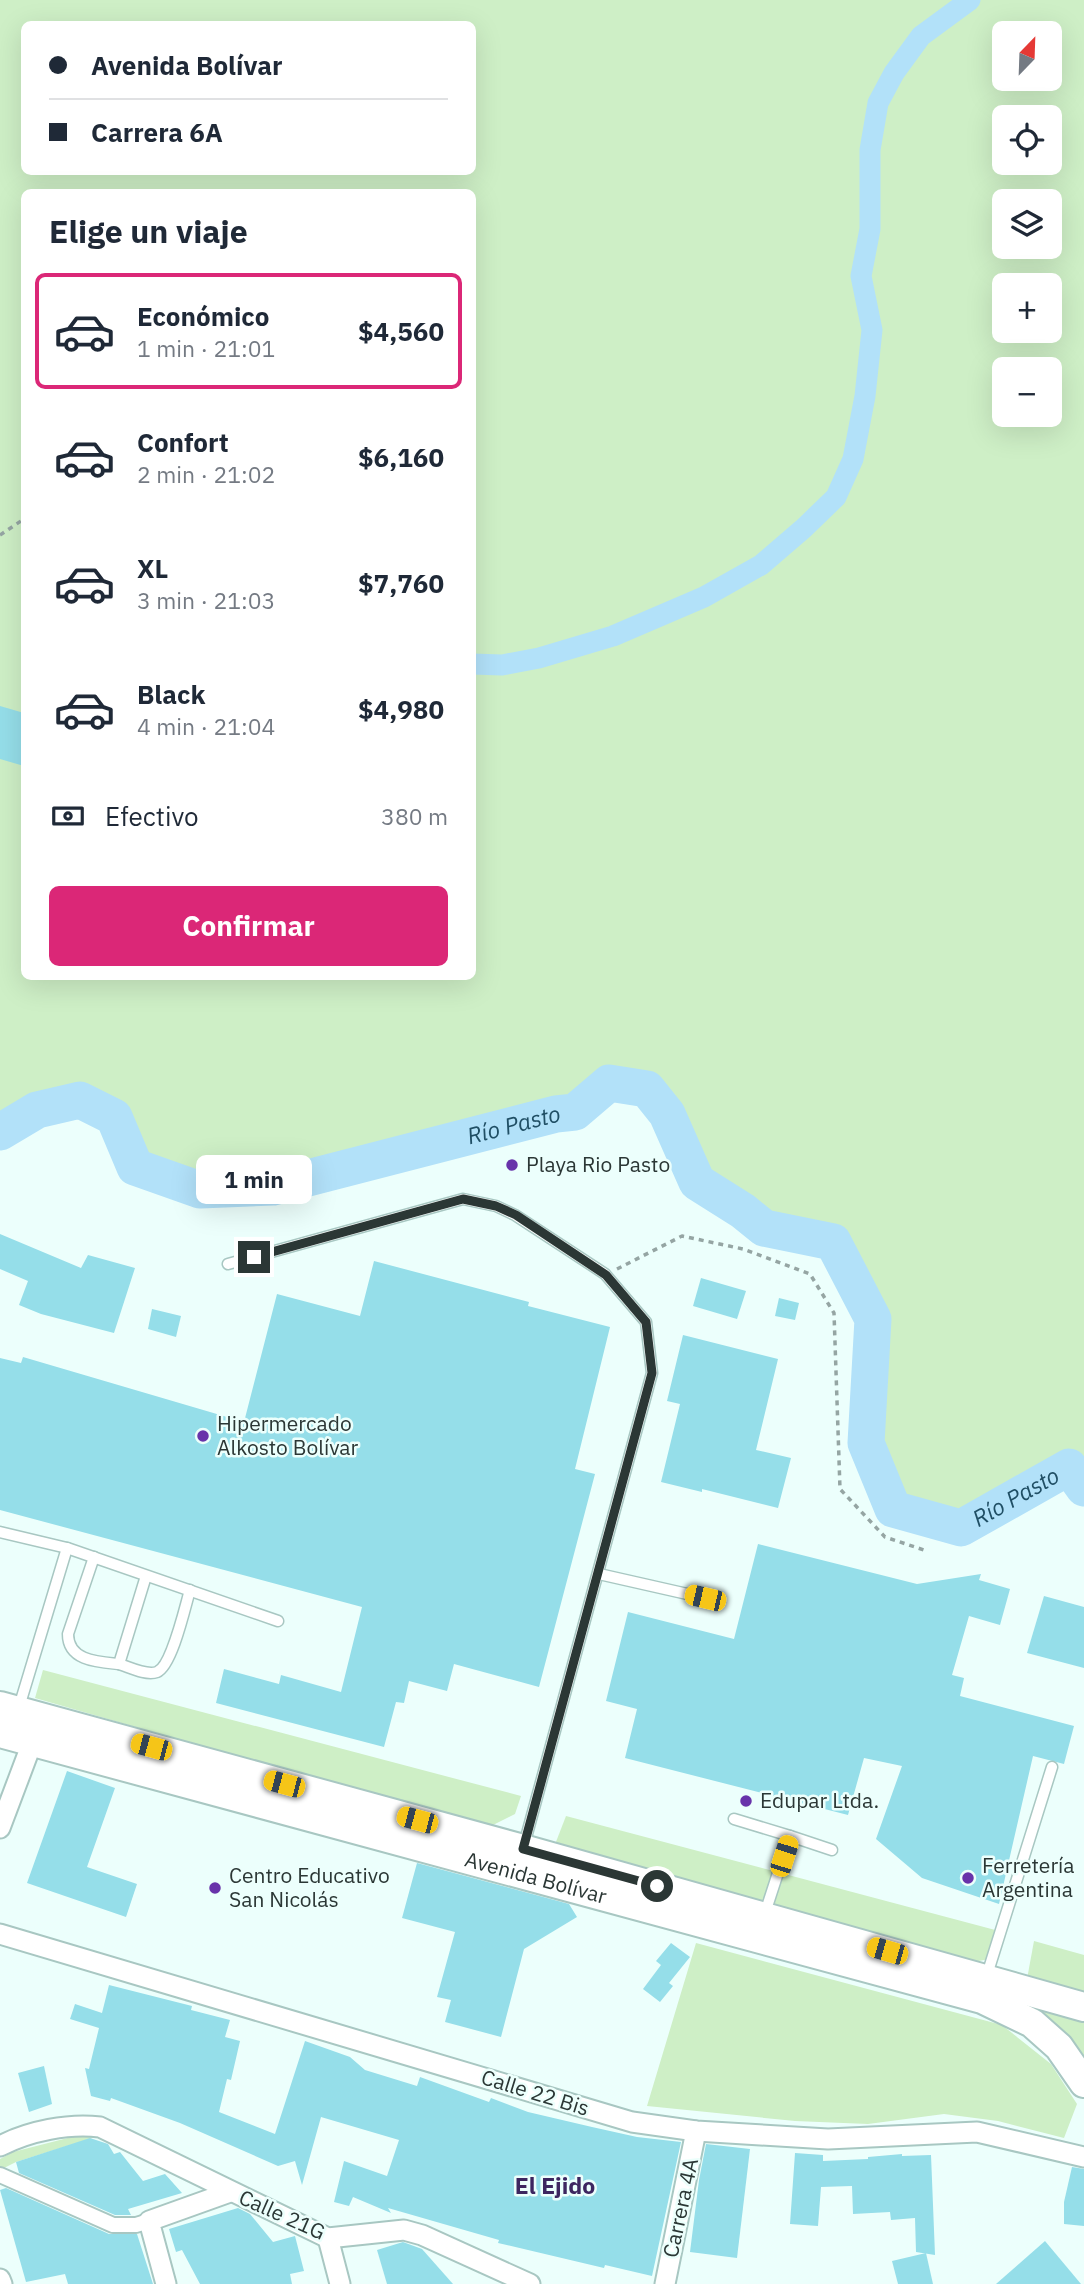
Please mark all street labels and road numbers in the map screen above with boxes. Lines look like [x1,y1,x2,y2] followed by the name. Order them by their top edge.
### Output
[462,1845,610,1910] street label: Avenida Bolívar
[478,2062,593,2122] street label: Calle 22 Bis
[656,2156,704,2260] street label: Carrera 4A
[235,2183,330,2246] street label: Calle 21G

